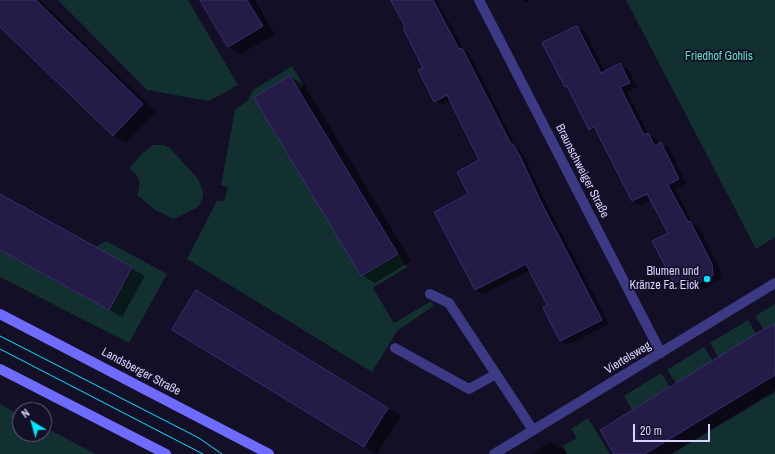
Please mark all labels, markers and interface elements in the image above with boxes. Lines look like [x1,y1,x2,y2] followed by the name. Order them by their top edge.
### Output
[685,50,753,64] park label: Friedhof Gohlis
[552,122,612,220] street label: Braunschweiger Straße
[629,265,699,293] place label: Blumen und Kränze Fa. Eick
[702,274,712,284] marker: Blumen und Kränze Fa. Eick
[602,339,654,377] street label: Viertelsweg
[99,345,183,399] street label: Landsberger Straße
[12,402,52,442] north arrow
[19,406,32,421] text: N
[635,416,712,442] scale bar
[640,423,662,439] text: 20 m

